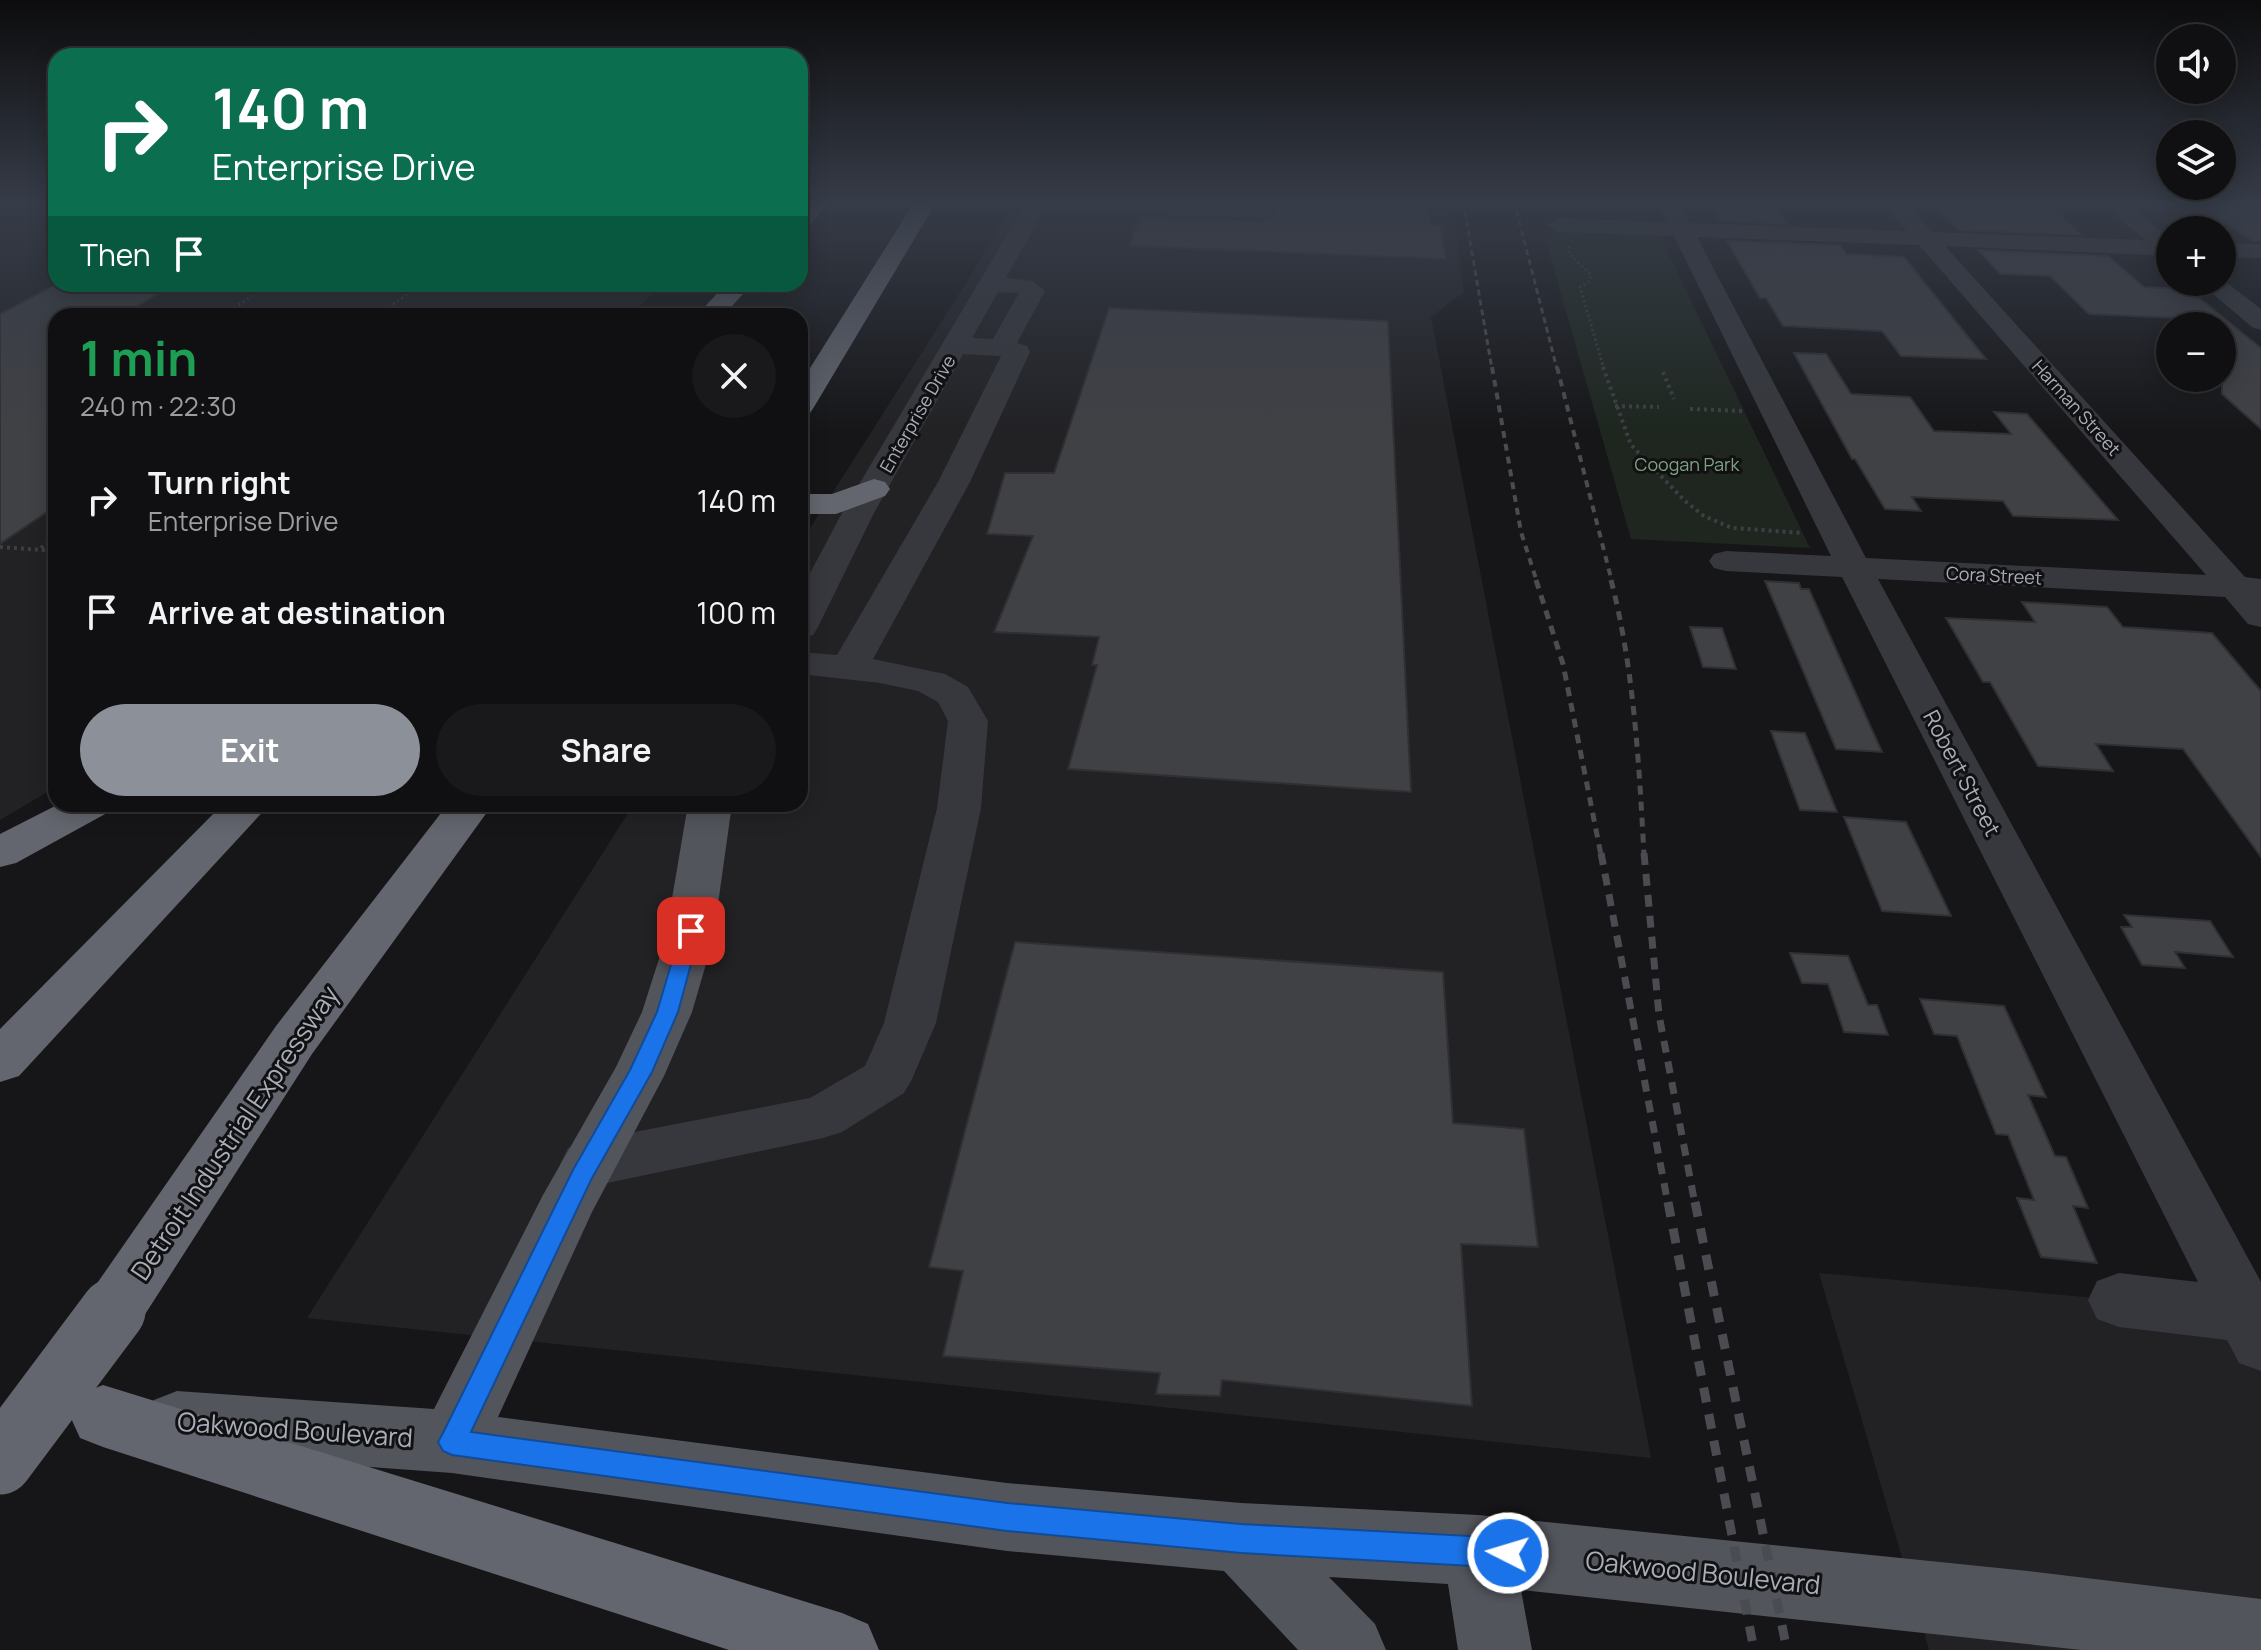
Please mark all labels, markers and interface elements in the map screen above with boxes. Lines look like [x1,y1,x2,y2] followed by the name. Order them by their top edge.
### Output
[2156,24,2236,392] map controls
[2156,24,2236,104] button: sound
[212,69,369,146] text: 140 m
[80,80,184,184] icon: right
[2156,120,2236,200] button: layers
[212,142,476,191] text: Enterprise Drive
[2156,216,2236,296] button: +
[167,232,211,276] icon: arrive
[80,234,151,275] text: Then
[2156,312,2236,392] button: −
[80,325,197,390] text: 1 min
[692,334,776,418] button: close
[874,350,960,477] street label: Enterprise Drive
[2027,354,2126,460] street label: Harman Street
[80,388,237,424] text: 240 m · 22:30
[1635,452,1741,476] park label: Coogan Park
[148,462,291,503] text: Turn right
[80,478,124,522] icon: right
[697,480,776,521] text: 140 m
[148,503,338,539] text: Enterprise Drive
[1945,561,2043,590] street label: Cora Street
[80,590,124,634] icon: arrive
[148,592,446,633] text: Arrive at destination
[696,592,776,633] text: 100 m
[80,704,420,796] button: Exit
[436,704,776,796] button: Share
[1916,705,2008,841] street label: Robert Street
[657,897,725,965] pin
[669,909,713,953] icon: arrive
[122,978,347,1287] street label: Detroit Industrial Expressway
[176,1403,414,1455] street label: Oakwood Boulevard
[1466,1511,1550,1595] position arrow
[1584,1542,1822,1602] street label: Oakwood Boulevard

